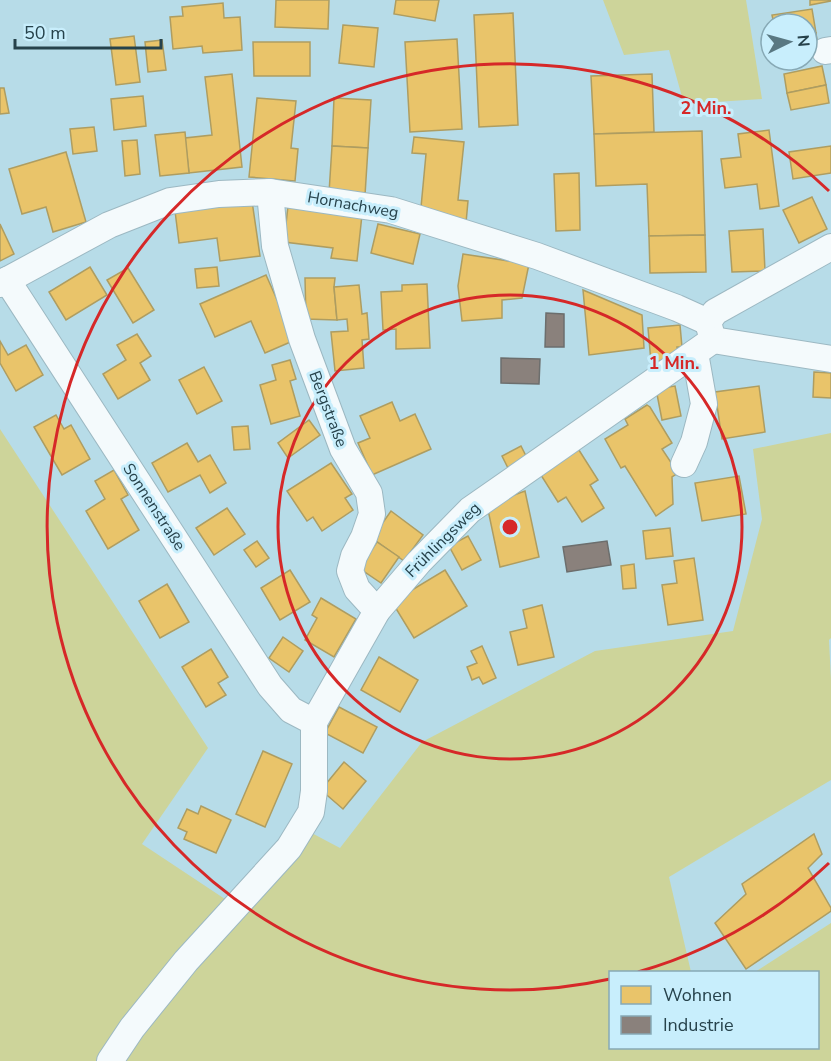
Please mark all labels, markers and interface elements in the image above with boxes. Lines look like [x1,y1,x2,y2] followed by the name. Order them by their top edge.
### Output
[15,12,160,50] scale bar
[759,12,819,72] north arrow
[24,21,66,45] text: 50 m
[791,34,814,48] text: N
[681,96,731,120] text: 2 Min.
[306,186,400,224] street label: Hornachweg
[649,351,699,375] text: 1 Min.
[303,368,353,450] street label: Bergstraße
[117,459,191,555] street label: Sonnenstraße
[401,498,485,582] street label: Frühlingsweg
[500,517,520,537] centre of rings
[609,971,819,1049] legend
[663,983,732,1007] text: Wohnen
[663,1013,734,1037] text: Industrie

